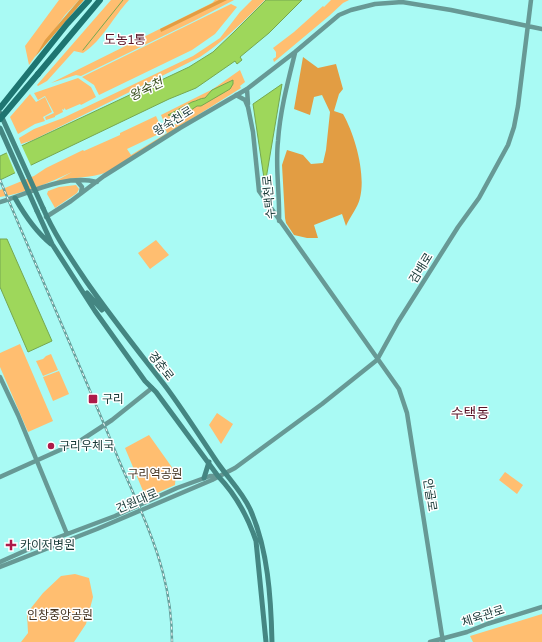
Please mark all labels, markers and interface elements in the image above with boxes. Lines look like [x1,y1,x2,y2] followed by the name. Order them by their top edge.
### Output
[104,31,146,48] district label: 도농1통
[126,73,167,105] water label: 왕숙천
[150,103,196,139] street label: 왕숙천로
[259,174,279,220] street label: 수택천로
[405,250,437,286] street label: 검배로
[144,348,178,384] street label: 경춘로
[102,391,124,407] place label: 구리
[87,393,99,405] marker: 구리
[451,404,489,422] district label: 수택동
[59,438,114,454] place label: 구리우체국
[46,441,56,451] marker: 구리우체국
[127,466,183,482] park label: 구리역공원
[420,477,440,513] street label: 안골로
[114,485,160,517] street label: 건원대로
[20,537,75,553] place label: 카이저병원
[5,539,17,551] marker: 카이저병원
[460,602,506,630] street label: 체육관로
[27,607,93,623] park label: 인창중앙공원

